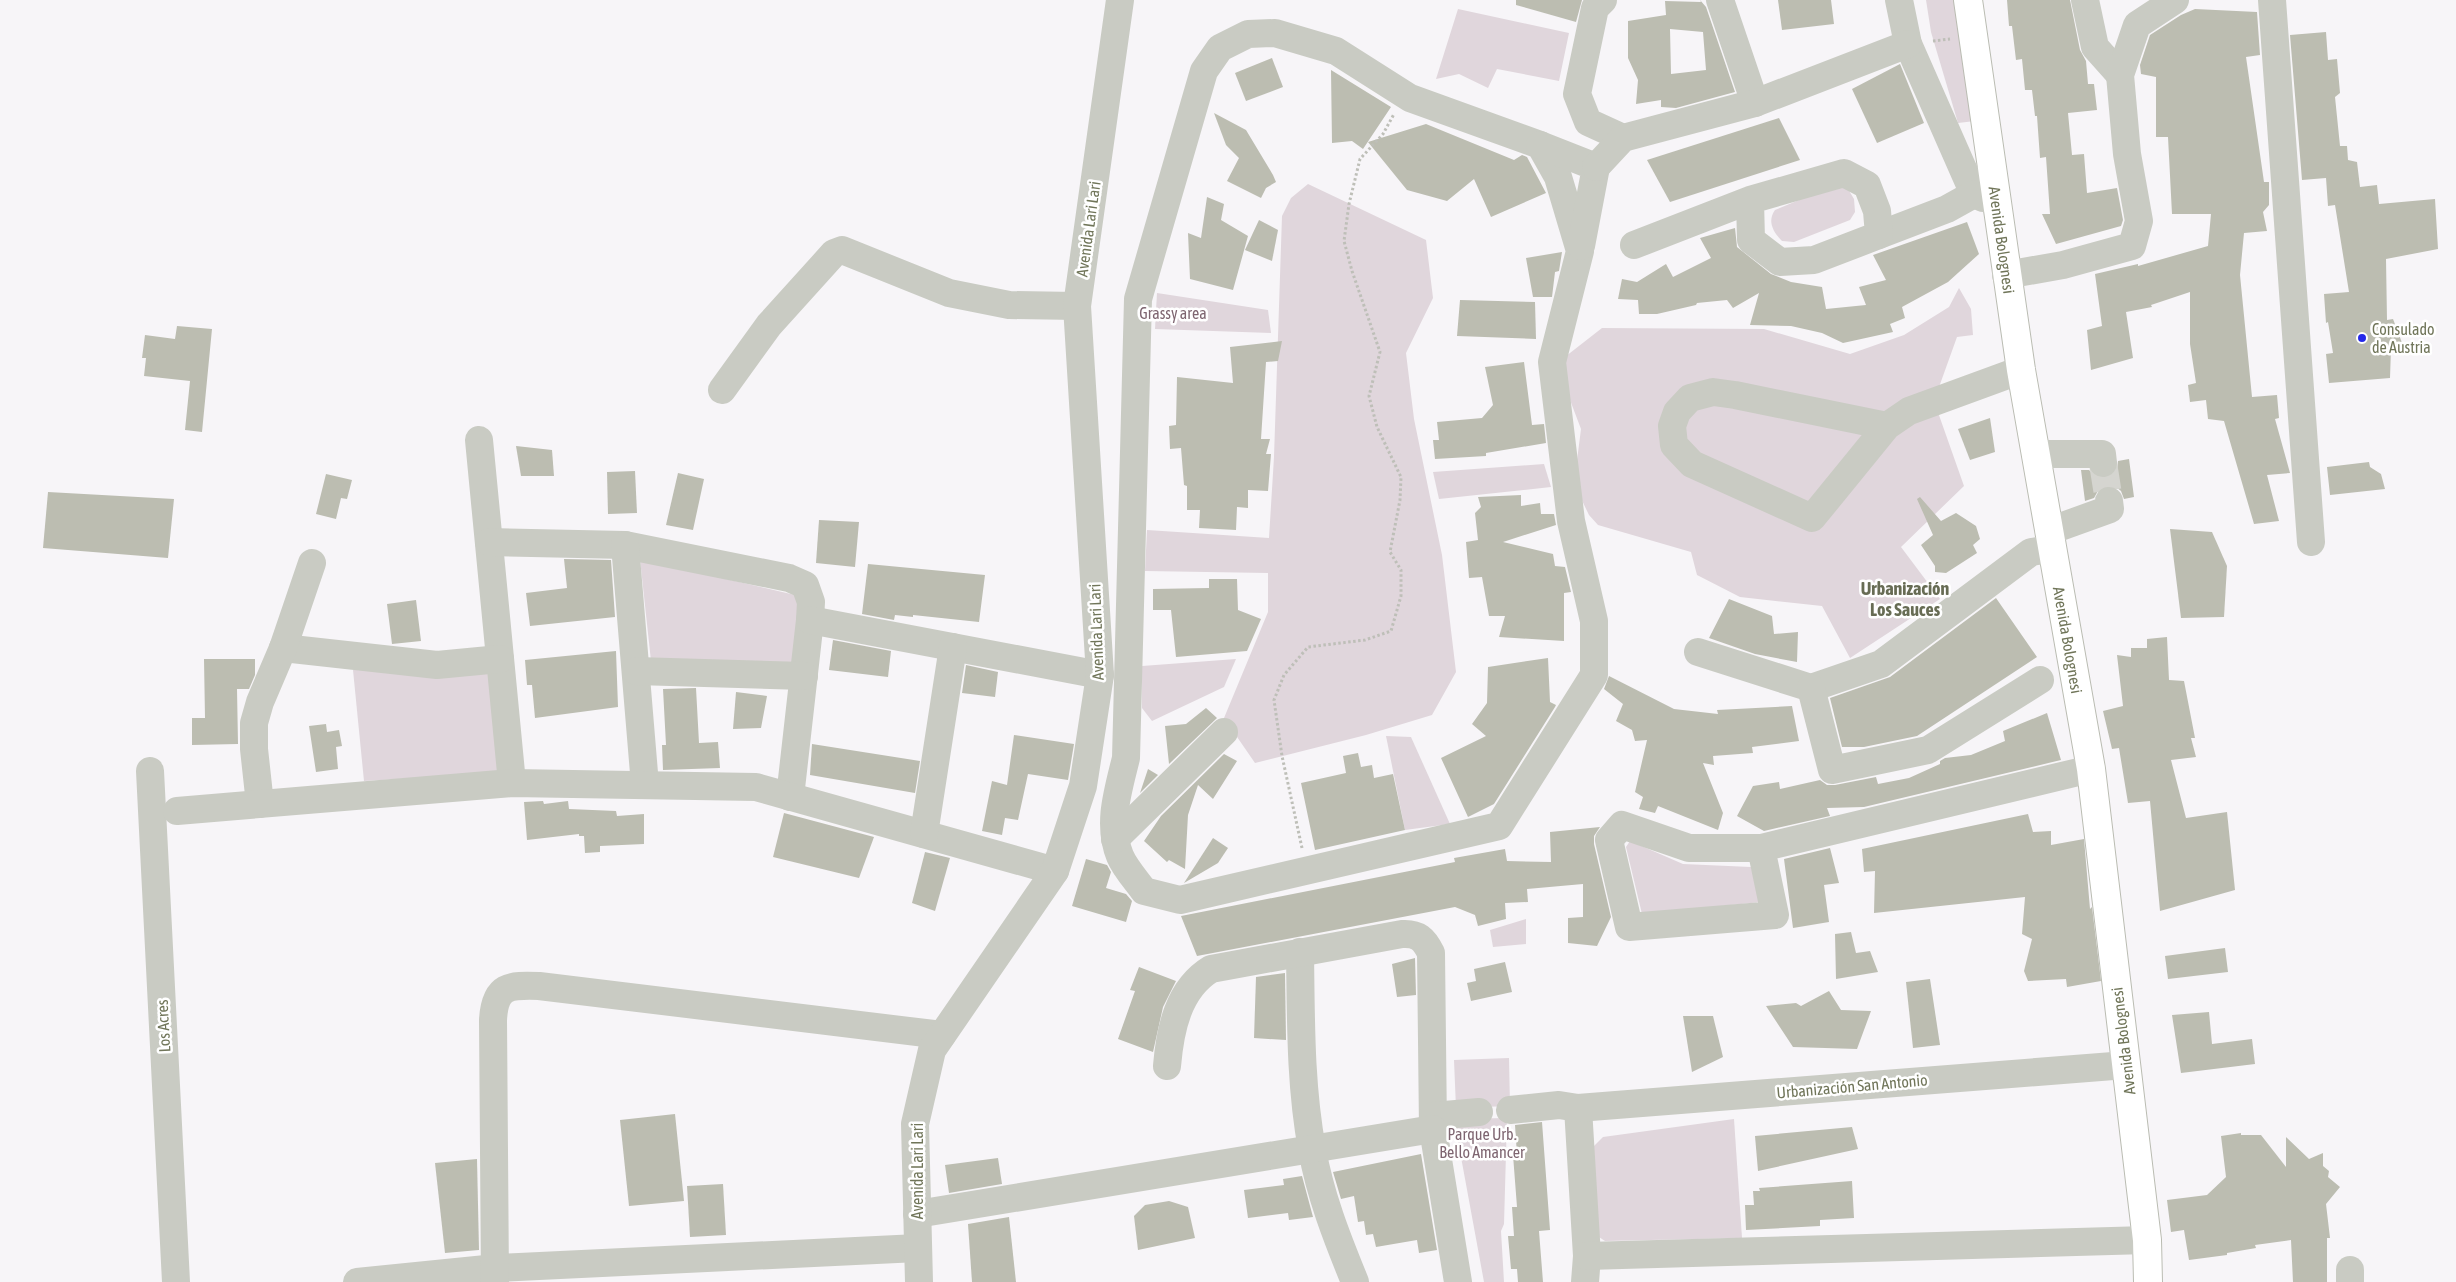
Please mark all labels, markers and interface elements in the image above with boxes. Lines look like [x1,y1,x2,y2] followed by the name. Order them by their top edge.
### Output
[1072,180,1104,278] street label: Avenida Lari Lari
[1985,185,2018,295] street label: Avenida Bolognesi
[1139,304,1207,323] park label: Grassy area
[2372,320,2435,356] place label: Consulado de Austria
[2356,332,2368,344] marker: Consulado de Austria
[1861,578,1950,620] district label: Urbanización Los Sauces
[1085,583,1107,681] street label: Avenida Lari Lari
[2049,585,2086,695] street label: Avenida Bolognesi
[2107,986,2140,1096] street label: Avenida Bolognesi
[153,999,173,1053] street label: Los Acres
[1776,1070,1928,1102] street label: Urbanización San Antonio
[908,1123,926,1219] street label: Avenida Lari Lari
[1439,1125,1525,1161] park label: Parque Urb. Bello Amancer

